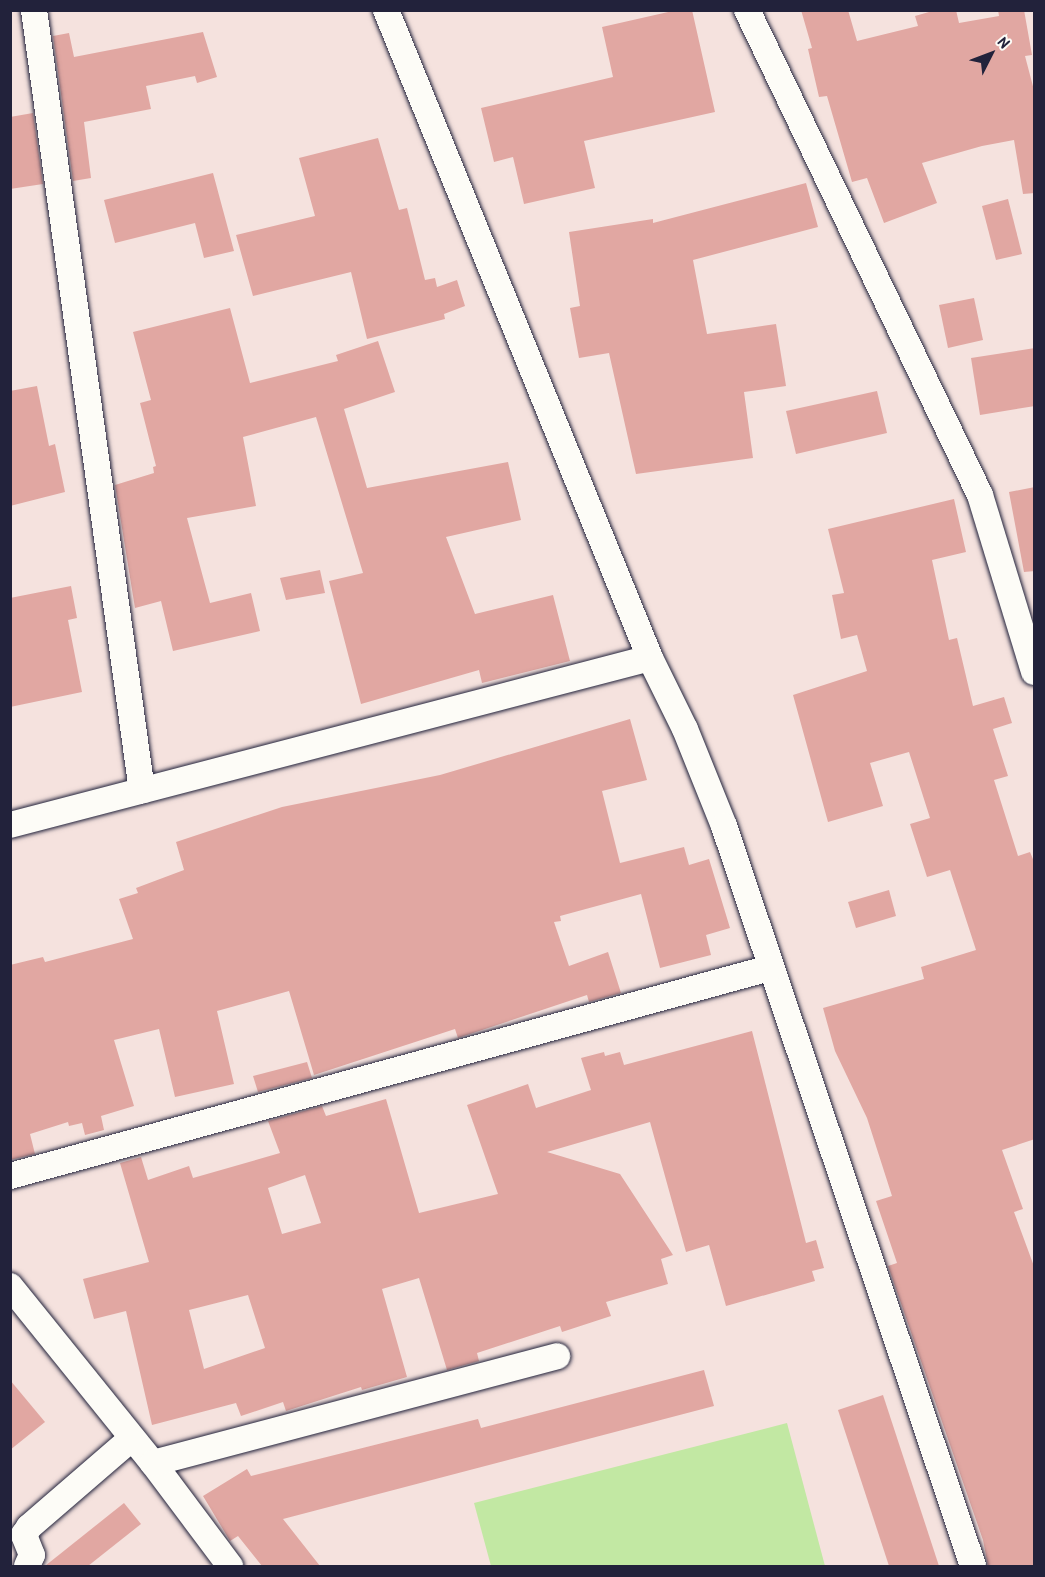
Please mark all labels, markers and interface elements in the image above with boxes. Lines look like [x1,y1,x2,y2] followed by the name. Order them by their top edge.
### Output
[961,24,1021,84] north arrow
[993,31,1015,52] text: N

